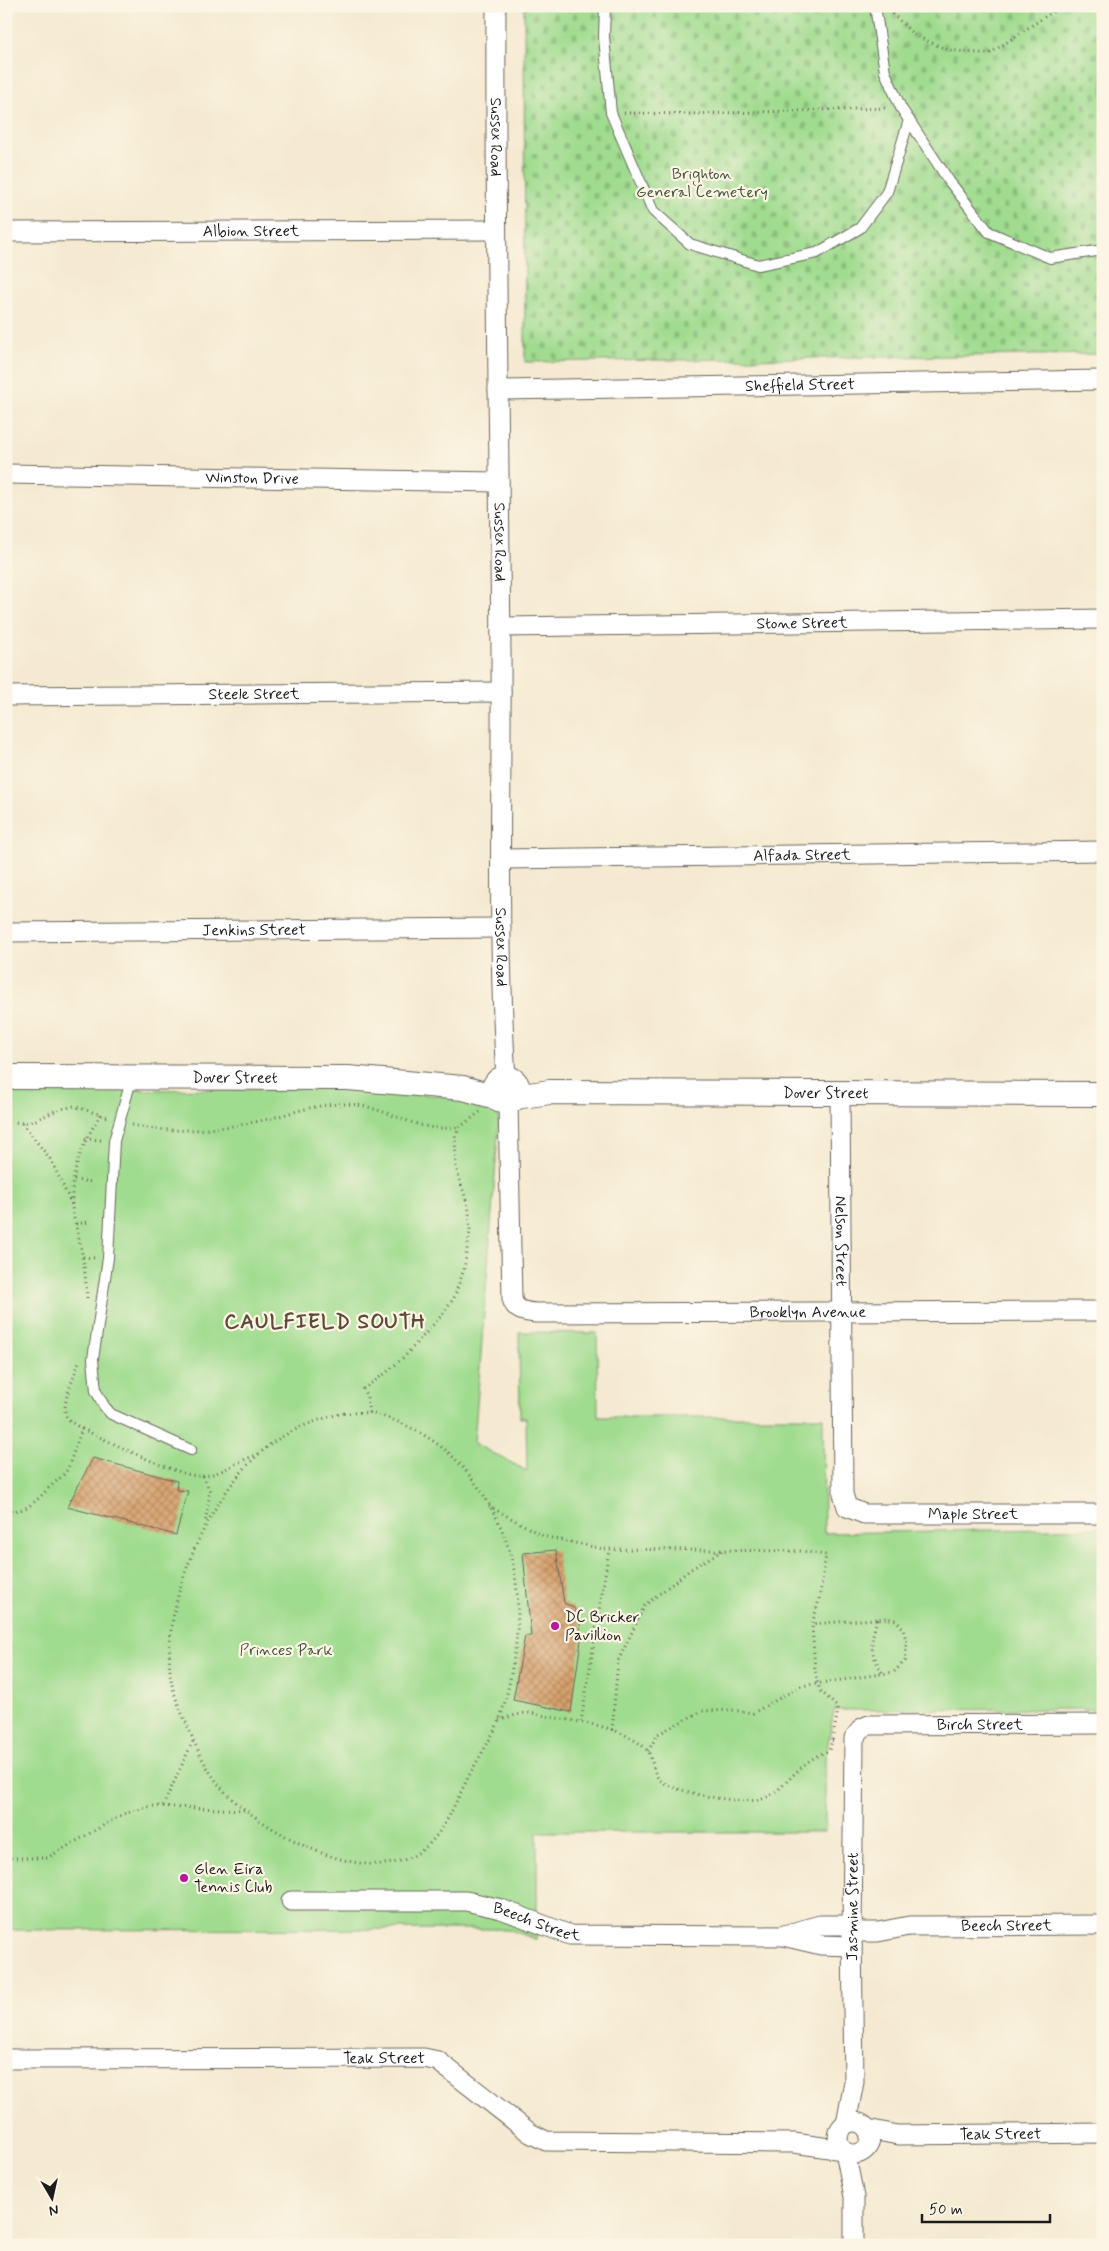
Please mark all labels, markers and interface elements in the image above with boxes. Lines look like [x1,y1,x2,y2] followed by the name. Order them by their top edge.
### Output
[485,97,507,177] street label: Sussex Road
[636,164,768,203] park label: Brighton General Cemetery
[203,220,300,242] street label: Albion Street
[745,374,856,396] street label: Sheffield Street
[205,467,299,489] street label: Winston Drive
[489,502,511,582] street label: Sussex Road
[756,612,848,634] street label: Stone Street
[208,683,300,705] street label: Steele Street
[753,844,851,866] street label: Alfada Street
[490,907,512,987] street label: Sussex Road
[202,919,307,941] street label: Jenkins Street
[192,1067,278,1088] street label: Dover Street
[783,1082,868,1104] street label: Dover Street
[830,1196,852,1286] street label: Nelson Street
[749,1301,866,1323] street label: Brooklyn Avenue
[224,1308,426,1336] district label: CAULFIELD SOUTH
[928,1504,1019,1525] street label: Maple Street
[565,1607,640,1646] place label: DC Bricker Pavillion
[549,1620,561,1632] marker: DC Bricker Pavillion
[240,1640,332,1661] park label: Princes Park
[937,1714,1024,1735] street label: Birch Street
[841,1852,863,1961] street label: Jasmine Street
[194,1859,272,1898] place label: Glen Eira Tennis Club
[178,1872,190,1884] marker: Glen Eira Tennis Club
[491,1897,581,1946] street label: Beech Street
[961,1915,1053,1936] street label: Beech Street
[343,2047,426,2069] street label: Teak Street
[959,2123,1042,2145] street label: Teak Street
[28,2174,78,2224] north arrow
[922,2191,1049,2223] scale bar
[48,2200,60,2219] text: N
[929,2200,963,2220] text: 50 m

